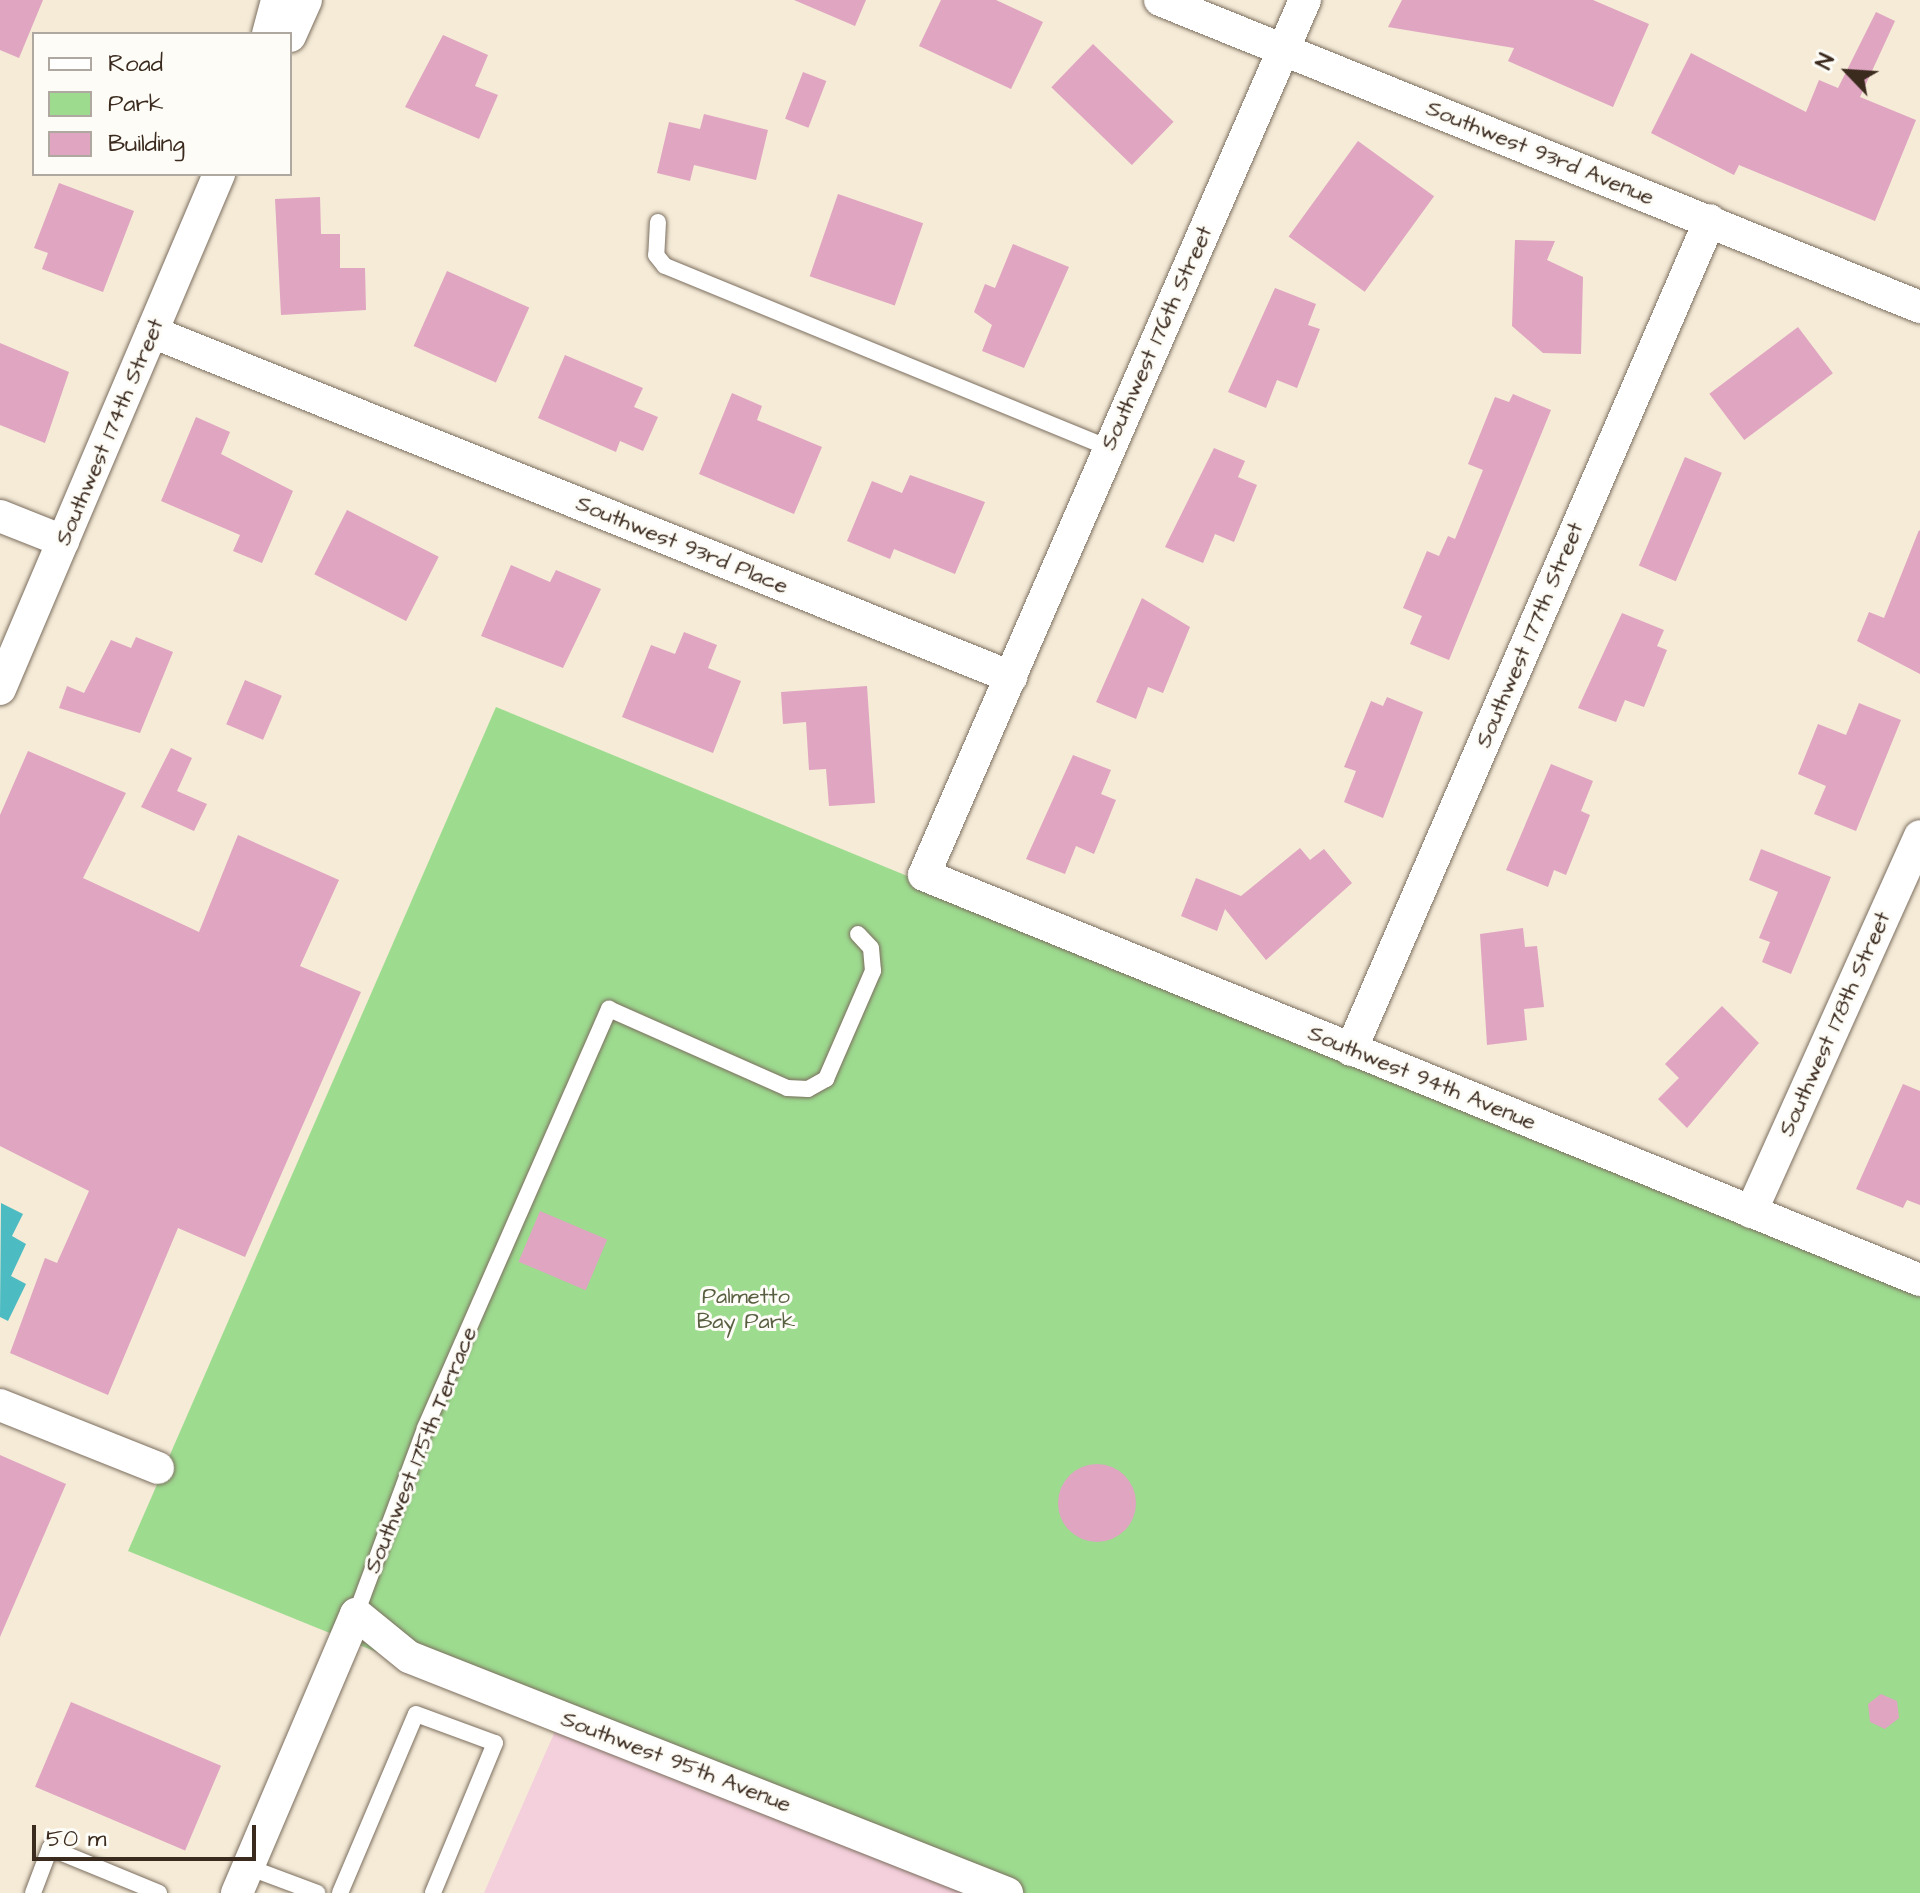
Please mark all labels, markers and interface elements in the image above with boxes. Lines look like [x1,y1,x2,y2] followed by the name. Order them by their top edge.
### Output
[32,32,292,176] legend
[1808,32,1888,112] north arrow
[108,47,163,81] text: Road
[1809,49,1843,74] text: N
[108,87,164,121] text: Park
[1422,95,1658,211] street label: Southwest 93rd Avenue
[108,127,185,161] text: Building
[1096,222,1218,454] street label: Southwest 176th Street
[50,315,170,549] street label: Southwest 174th Street
[572,490,792,600] street label: Southwest 93rd Place
[1471,518,1589,752] street label: Southwest 177th Street
[1774,908,1896,1140] street label: Southwest 178th Street
[1304,1020,1540,1136] street label: Southwest 94th Avenue
[697,1283,795,1334] park label: Palmetto Bay Park
[359,1323,483,1577] street label: Southwest 175th Terrace
[557,1706,795,1818] street label: Southwest 95th Avenue
[36,1809,260,1859] scale bar
[46,1822,106,1856] text: 50 m

